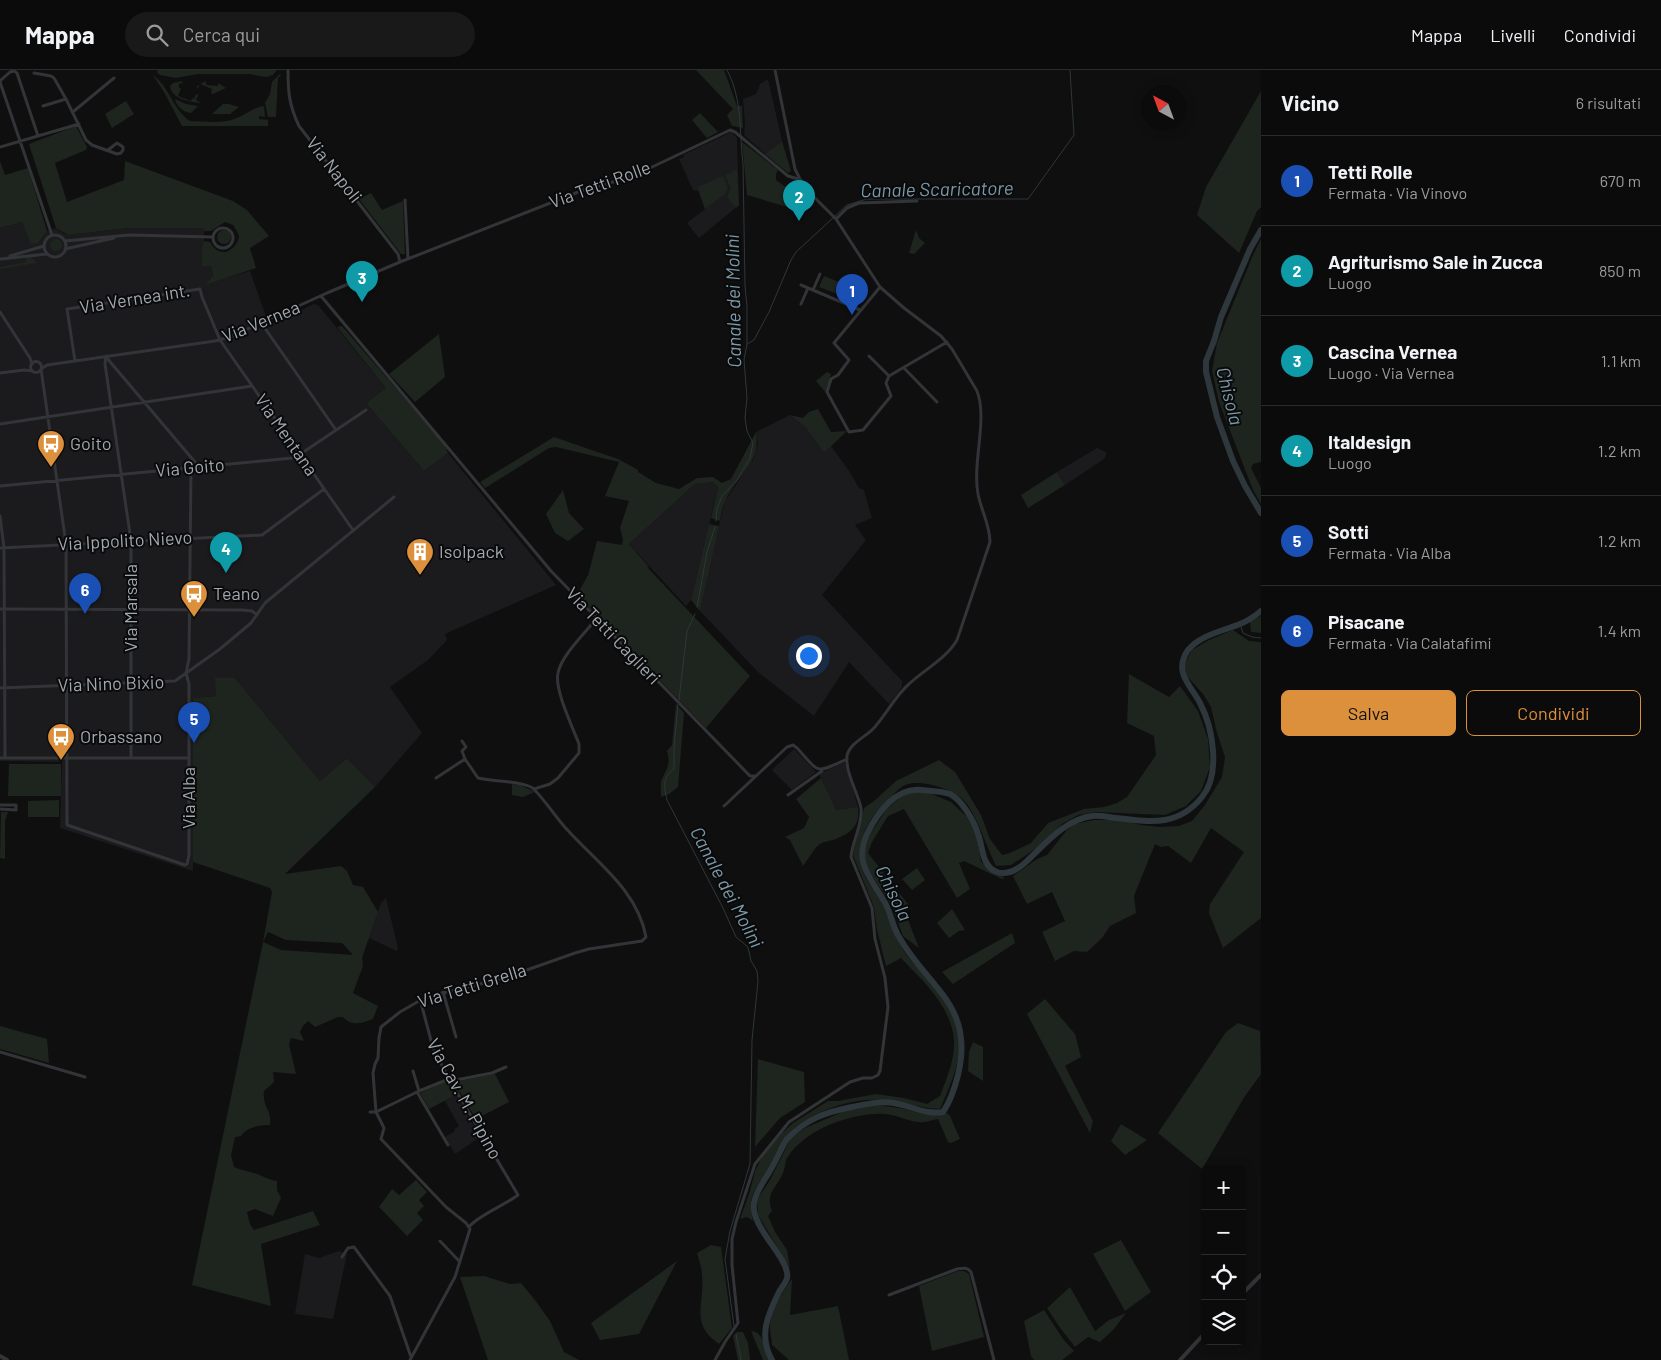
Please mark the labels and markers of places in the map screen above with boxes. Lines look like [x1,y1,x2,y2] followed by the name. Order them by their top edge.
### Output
[783,180,815,221] pin: 2
[346,261,378,302] pin: 3
[836,274,868,315] pin: 1
[36,429,66,468] bus stop icon: Goito
[70,432,112,454] place label: Goito
[210,532,242,573] pin: 4
[405,537,435,576] building icon: Isolpack
[439,540,504,562] place label: Isolpack
[69,573,101,614] pin: 6
[179,579,209,618] bus stop icon: Teano
[213,582,260,604] place label: Teano
[178,702,210,743] pin: 5
[46,722,76,761] bus stop icon: Orbassano
[80,725,162,747] place label: Orbassano

